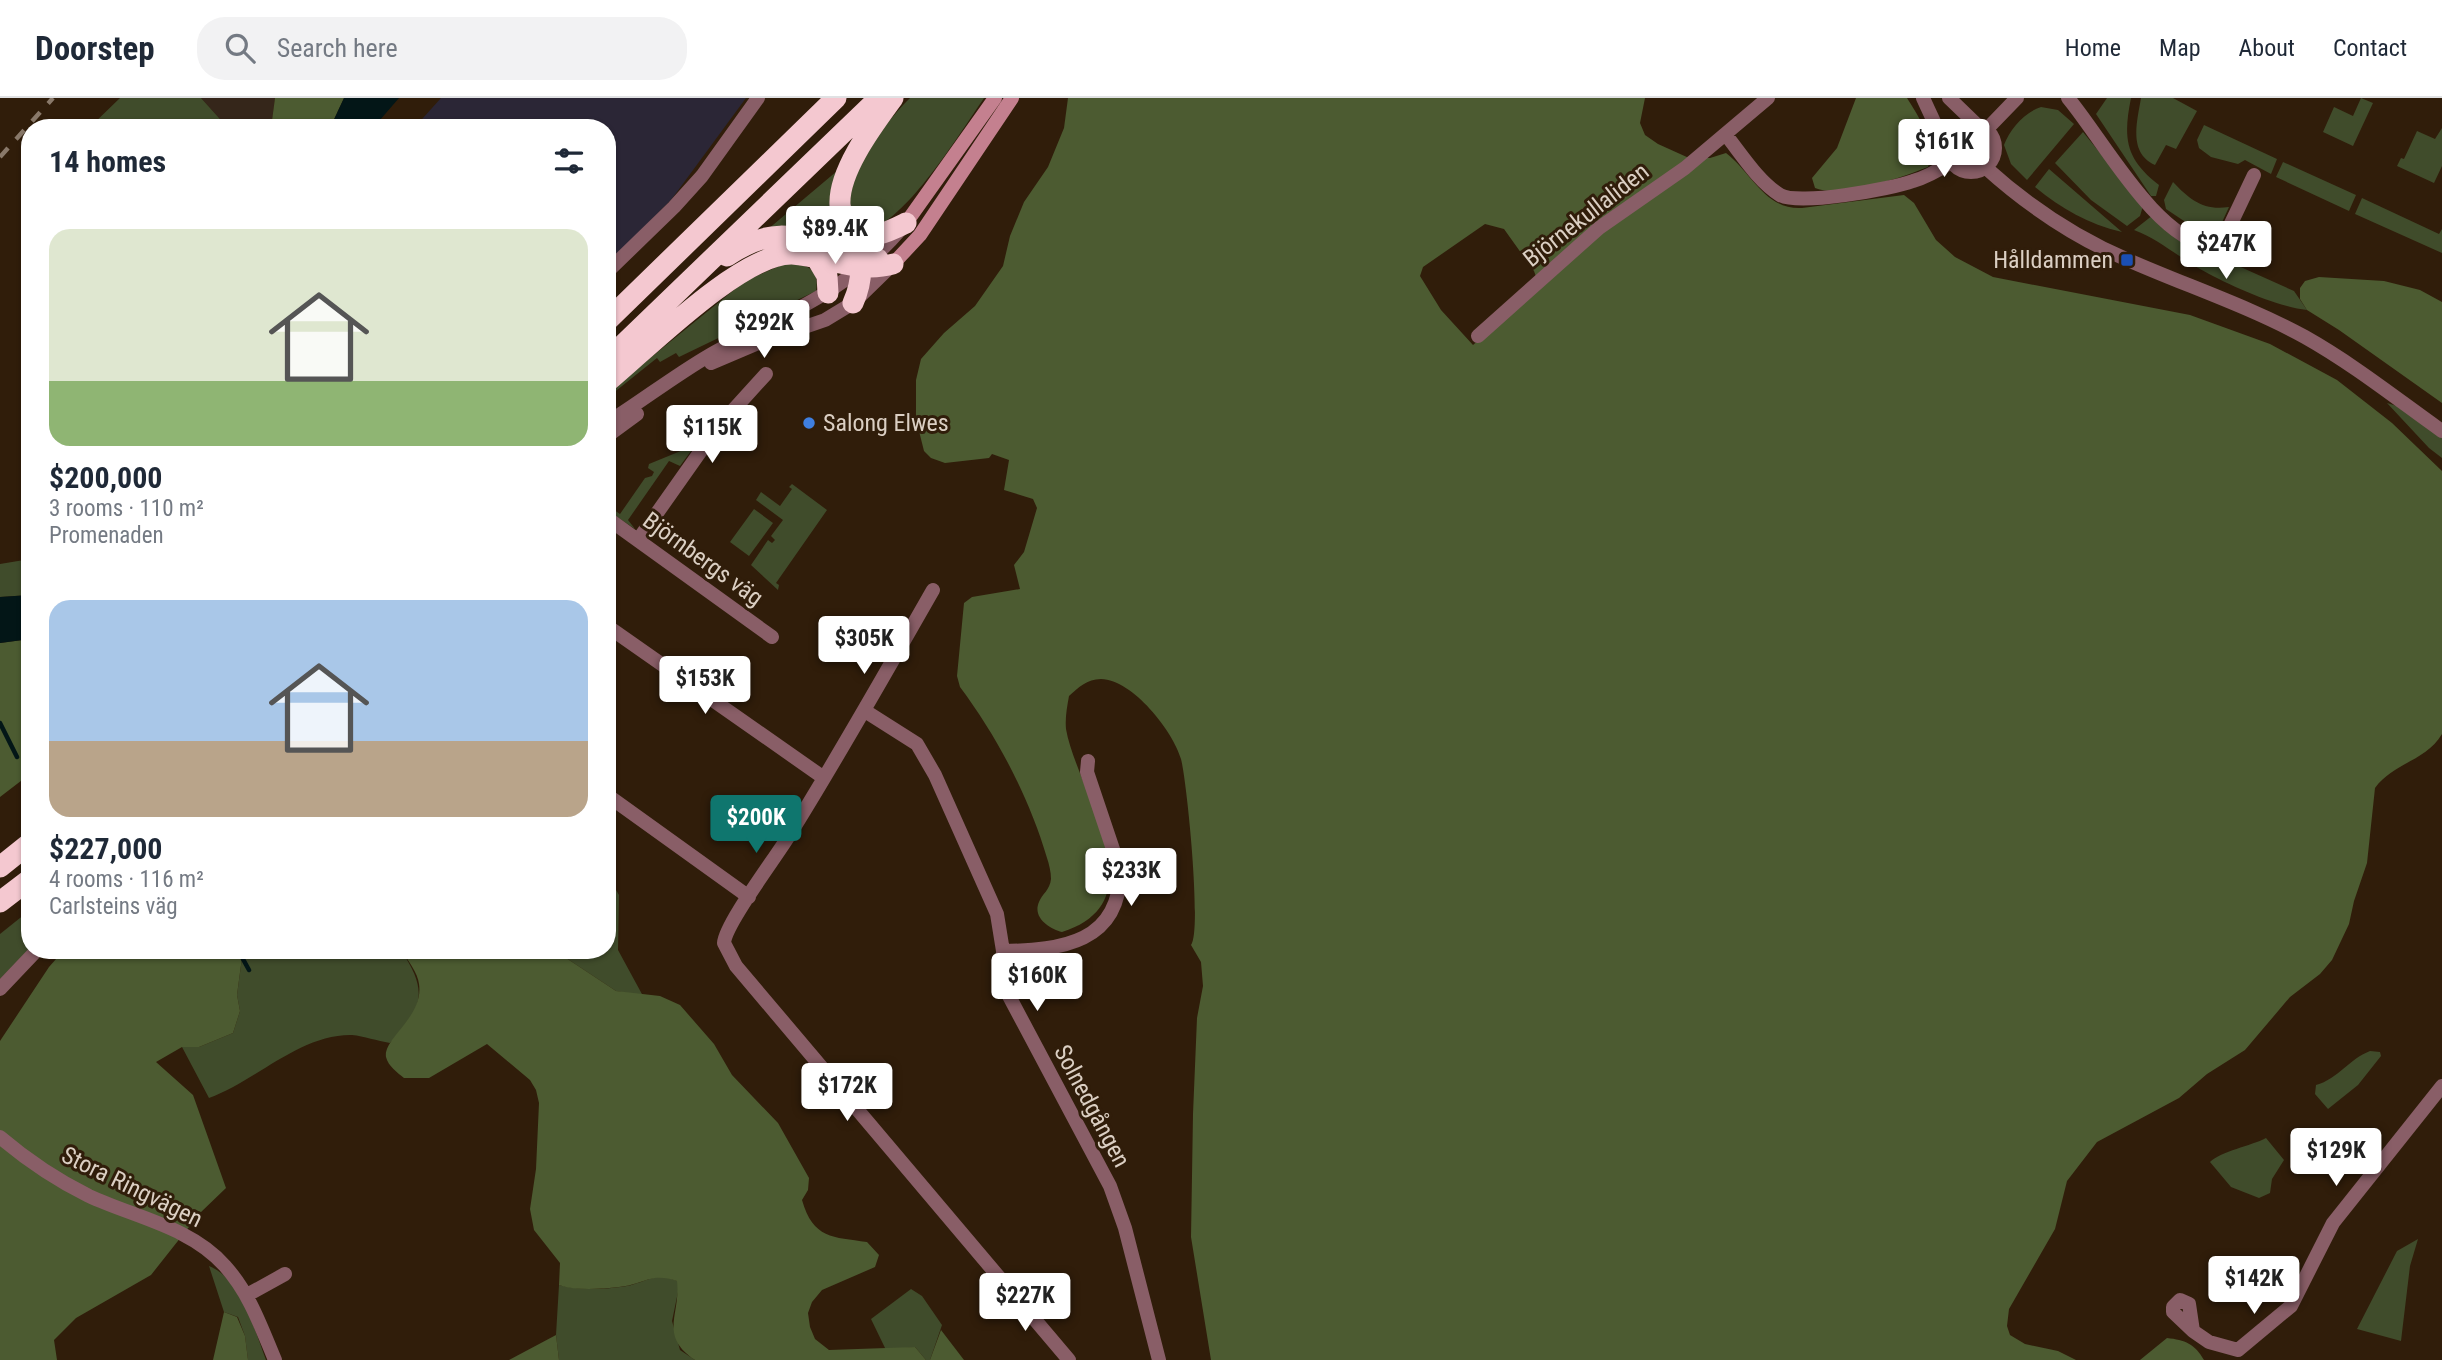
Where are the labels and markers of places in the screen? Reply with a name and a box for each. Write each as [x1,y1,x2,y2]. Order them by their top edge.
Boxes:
pin: $161K [1895,120,1993,179]
pin: $89.4K [778,206,892,266]
pin: $247K [2177,222,2275,281]
place label: Hålldammen [1993,246,2113,274]
marker: Hålldammen [2119,252,2135,268]
pin: $292K [715,300,813,360]
pin: $115K [663,406,761,465]
place label: Salong Elwes [823,409,949,437]
marker: Salong Elwes [801,415,817,431]
pin: $305K [815,616,913,676]
pin: $153K [656,656,754,716]
pin: $200K [707,796,805,855]
pin: $233K [1082,848,1180,908]
pin: $160K [988,954,1086,1013]
pin: $172K [798,1063,896,1123]
pin: $129K [2287,1128,2385,1188]
pin: $142K [2205,1256,2303,1316]
pin: $227K [976,1274,1074,1333]

